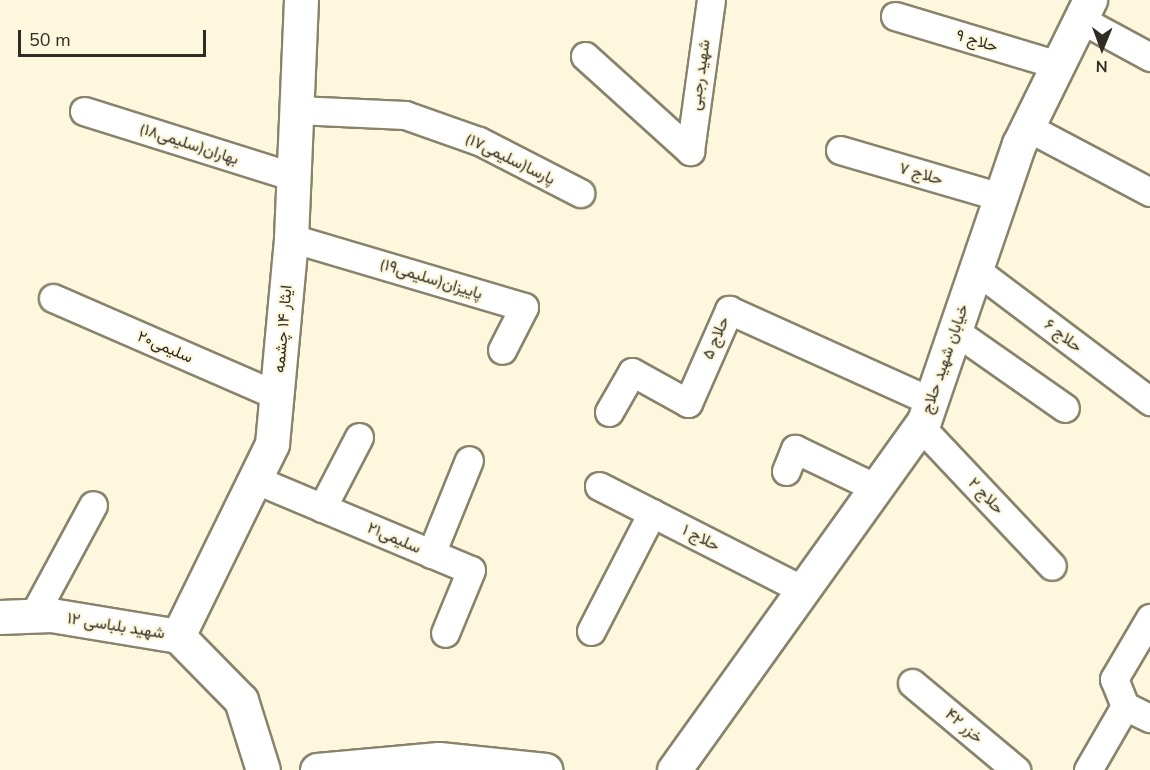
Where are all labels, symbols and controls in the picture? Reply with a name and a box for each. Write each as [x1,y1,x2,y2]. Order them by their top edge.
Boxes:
scale bar [21,18,208,56]
north arrow [1072,18,1132,78]
street label: حلاج ۹ [954,26,1000,56]
text: 50 m [29,28,71,52]
street label: شهید رجبی [686,38,714,112]
text: N [1096,55,1108,77]
street label: بهاران(سلیمی۱۸) [137,119,241,169]
street label: پارسا(سلیمی۱۷) [462,129,558,189]
street label: حلاج ۷ [897,159,945,189]
street label: پاییزان(سلیمی۱۹) [377,254,485,304]
street label: ایثار ۱۴ چشمه [270,284,296,374]
street label: خیابان شهید حلاج [917,302,973,416]
street label: حلاج ۵ [698,314,734,362]
street label: حلاج ۶ [1040,315,1086,357]
street label: سلیمی۲۰ [134,327,196,367]
street label: حلاج ۲ [964,474,1008,518]
street label: سلیمی۲۱ [364,518,424,558]
street label: حلاج ۱ [679,520,723,556]
street label: شهید بلباسی ١٢ [66,609,166,643]
street label: خزر ۴۲ [941,705,987,747]

